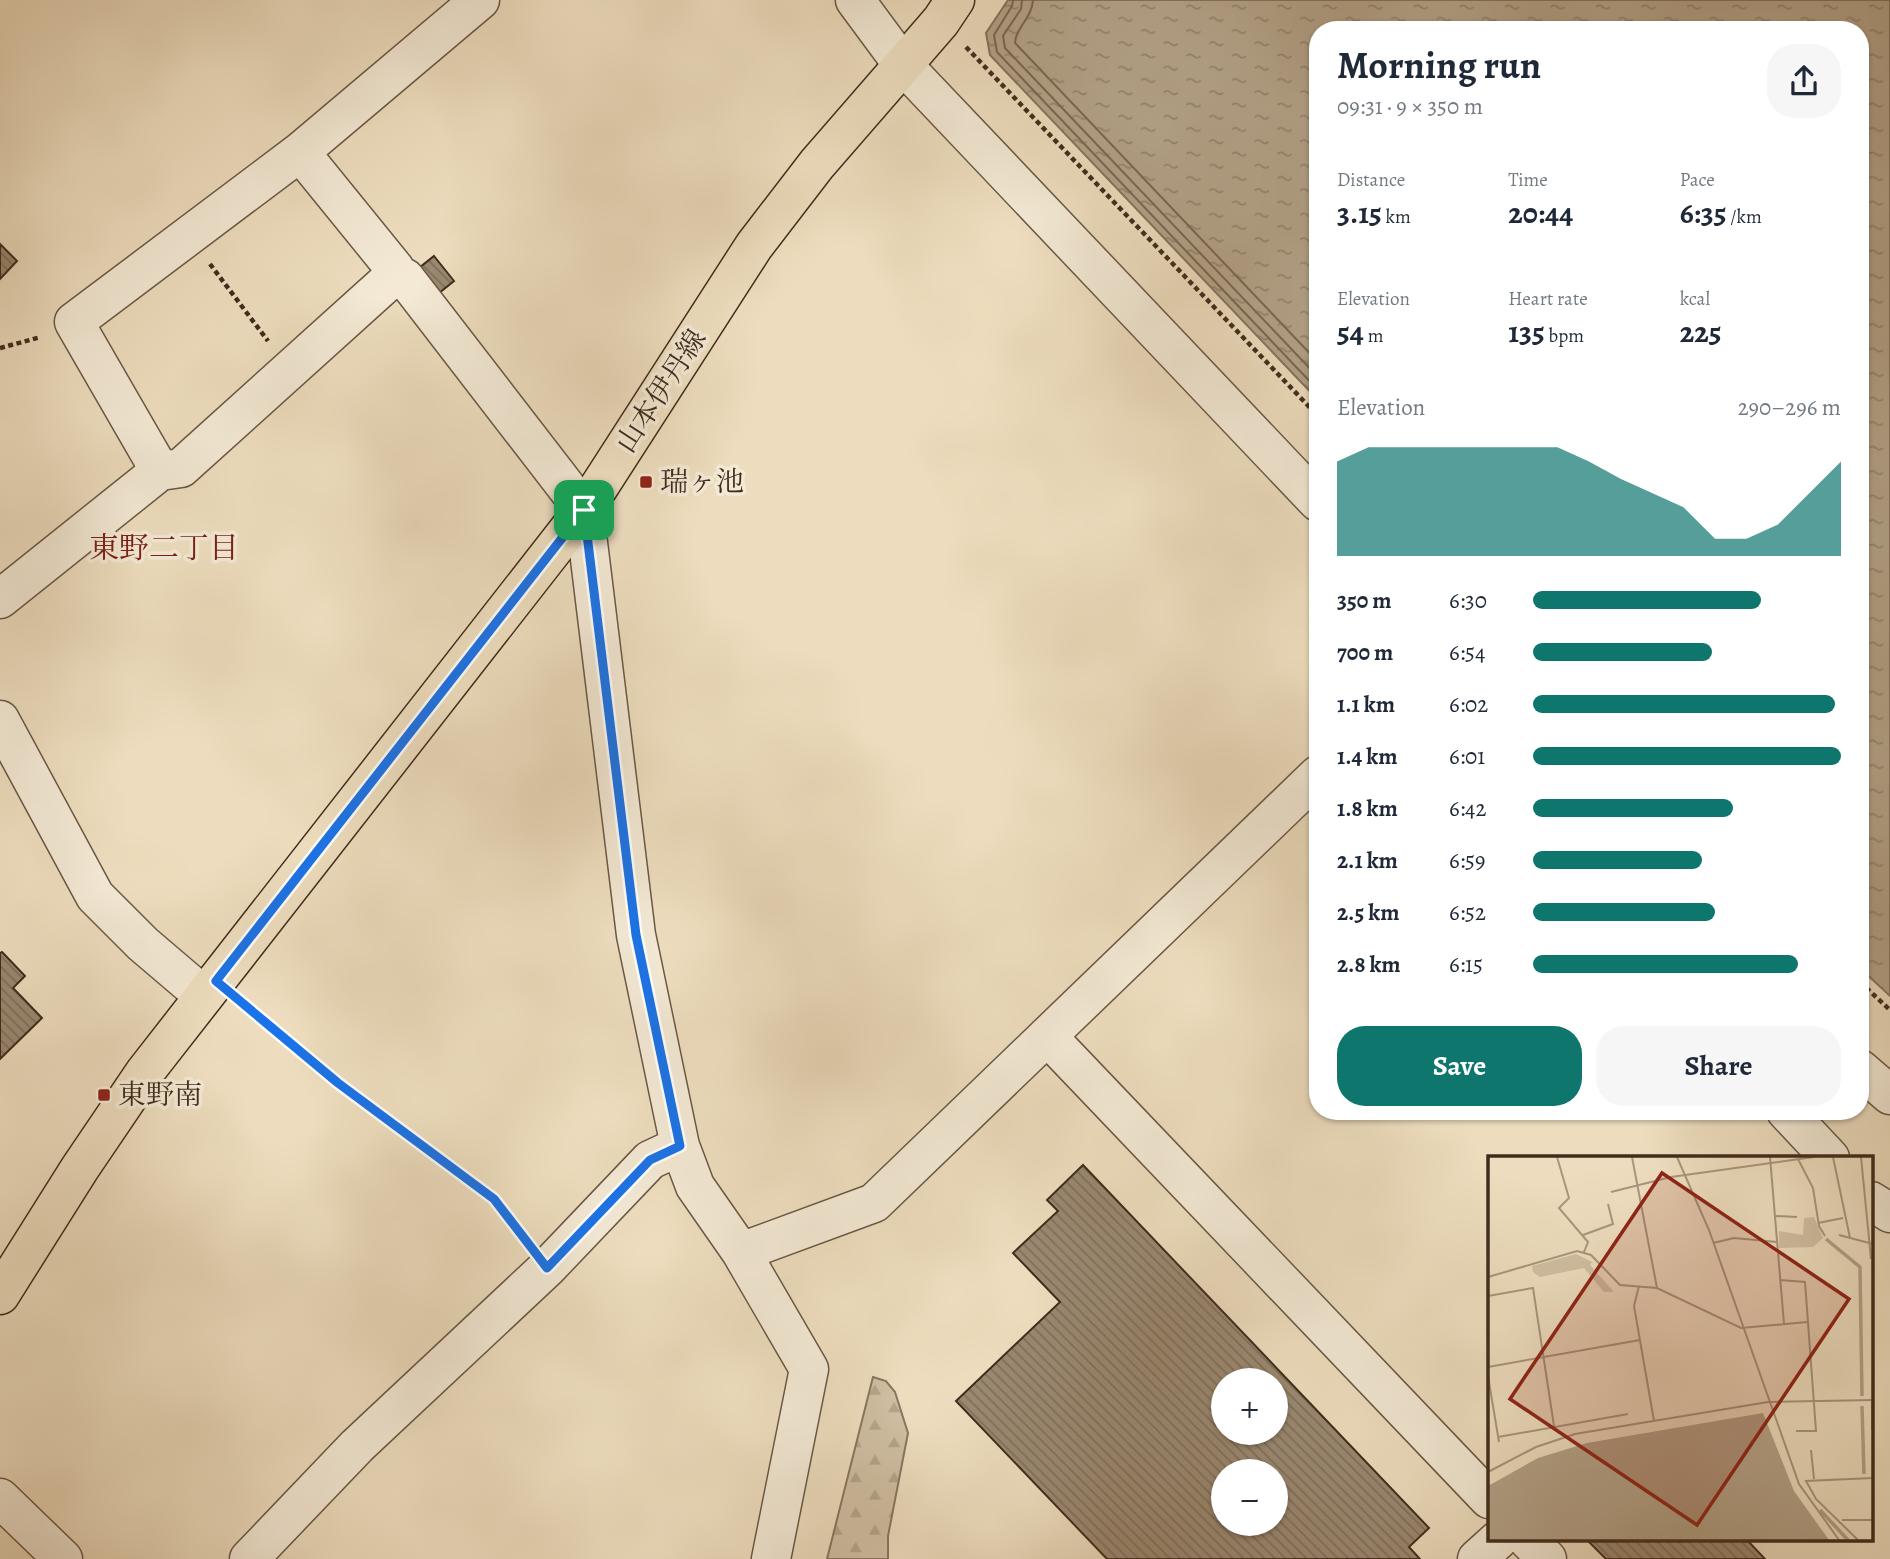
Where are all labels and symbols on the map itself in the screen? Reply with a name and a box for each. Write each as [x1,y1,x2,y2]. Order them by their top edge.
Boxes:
street label: 山本伊丹線 [607,322,715,460]
place label: 瑞ヶ池 [660,463,744,501]
marker: 瑞ヶ池 [638,474,654,490]
pin [554,480,614,540]
district label: 東野二丁目 [89,528,239,568]
place label: 東野南 [118,1076,202,1114]
marker: 東野南 [96,1087,112,1103]
inset map [1488,1156,1872,1542]

